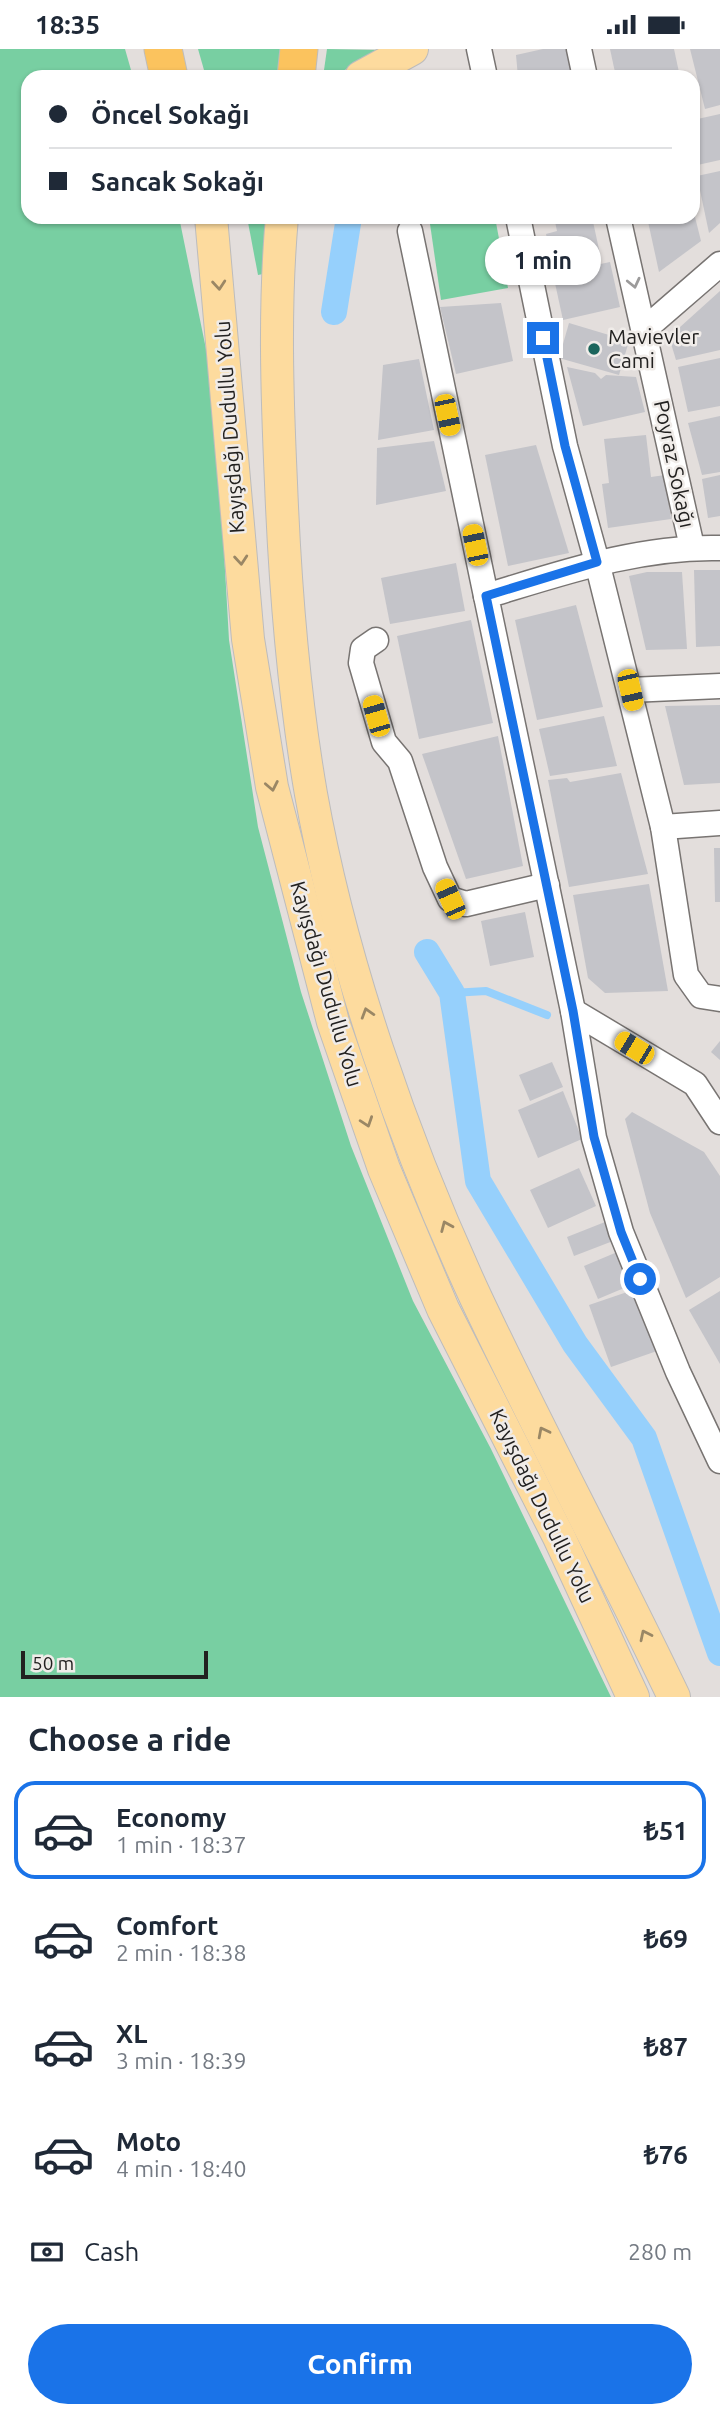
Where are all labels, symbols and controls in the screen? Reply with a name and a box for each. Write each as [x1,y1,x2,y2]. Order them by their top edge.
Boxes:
text: 18:35 [35,10,100,39]
text: Öncel Sokağı [91,100,249,129]
text: Sancak Sokağı [91,167,264,196]
callout: 1 min [485,237,601,285]
text: 1 min [514,248,572,273]
one-way arrow [626,277,640,289]
one-way arrow [211,280,226,291]
street label: Kayışdağı Dudullu Yolu [210,320,248,534]
route end [527,322,559,354]
place label: Mavievler Cami [608,324,699,372]
marker: Mavievler Cami [586,341,602,357]
car [433,392,462,438]
street label: Poyraz Sokağı [650,398,700,530]
car [461,522,490,568]
one-way arrow [233,555,248,566]
car [616,667,645,713]
car [361,693,392,739]
one-way arrow [264,780,279,792]
car [432,876,469,922]
street label: Kayışdağı Dudullu Yolu [286,878,368,1089]
one-way arrow [360,1007,375,1019]
car [611,1028,658,1068]
one-way arrow [359,1115,373,1128]
one-way arrow [440,1221,454,1233]
route start [624,1263,656,1295]
street label: Kayışdağı Dudullu Yolu [485,1405,600,1606]
one-way arrow [538,1427,552,1439]
one-way arrow [639,1630,653,1643]
scale bar [21,1648,208,1680]
text: 50 m [32,1652,74,1674]
text: Choose a ride [28,1721,231,1757]
icon: car [32,1799,95,1862]
text: Economy [116,1803,226,1832]
text: ₺51 [644,1816,688,1845]
text: 1 min · 18:37 [116,1832,247,1857]
icon: car [32,1907,95,1970]
text: Comfort [116,1911,219,1940]
text: ₺69 [644,1924,688,1953]
text: 2 min · 18:38 [116,1940,247,1965]
icon: car [32,2015,95,2078]
text: XL [116,2019,147,2048]
text: ₺87 [644,2032,688,2061]
text: 3 min · 18:39 [116,2048,247,2073]
icon: car [32,2123,95,2186]
text: Moto [116,2127,181,2156]
text: ₺76 [644,2140,688,2169]
text: 4 min · 18:40 [116,2156,247,2181]
icon: cash [28,2233,66,2271]
text: Cash [84,2237,139,2266]
text: 280 m [628,2239,692,2264]
button: Confirm [28,2324,692,2404]

